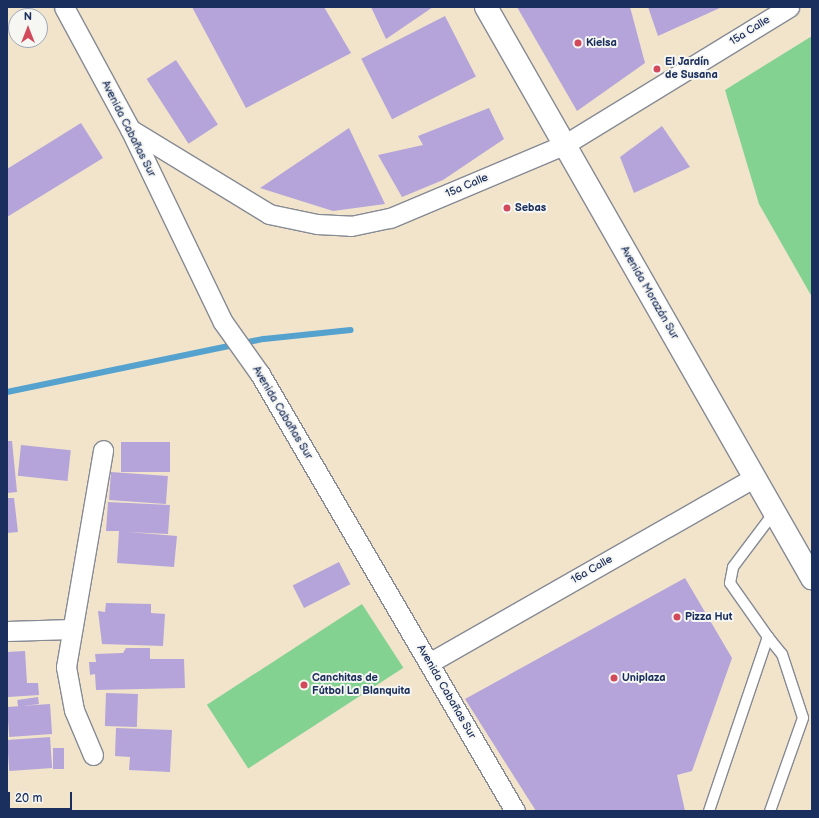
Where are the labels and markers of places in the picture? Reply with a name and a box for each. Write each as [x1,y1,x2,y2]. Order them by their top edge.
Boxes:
place label: Kielsa [586,36,617,50]
marker: Kielsa [573,38,583,48]
place label: El Jardín de Susana [665,56,718,82]
marker: El Jardín de Susana [652,64,662,74]
place label: Sebas [515,201,546,215]
marker: Sebas [502,203,512,213]
place label: Pizza Hut [685,610,732,624]
marker: Pizza Hut [672,612,682,622]
place label: Uniplaza [622,671,666,685]
place label: Canchitas de Fútbol La Blanquita [312,672,410,698]
marker: Uniplaza [609,673,619,683]
marker: Canchitas de Fútbol La Blanquita [299,680,309,690]

